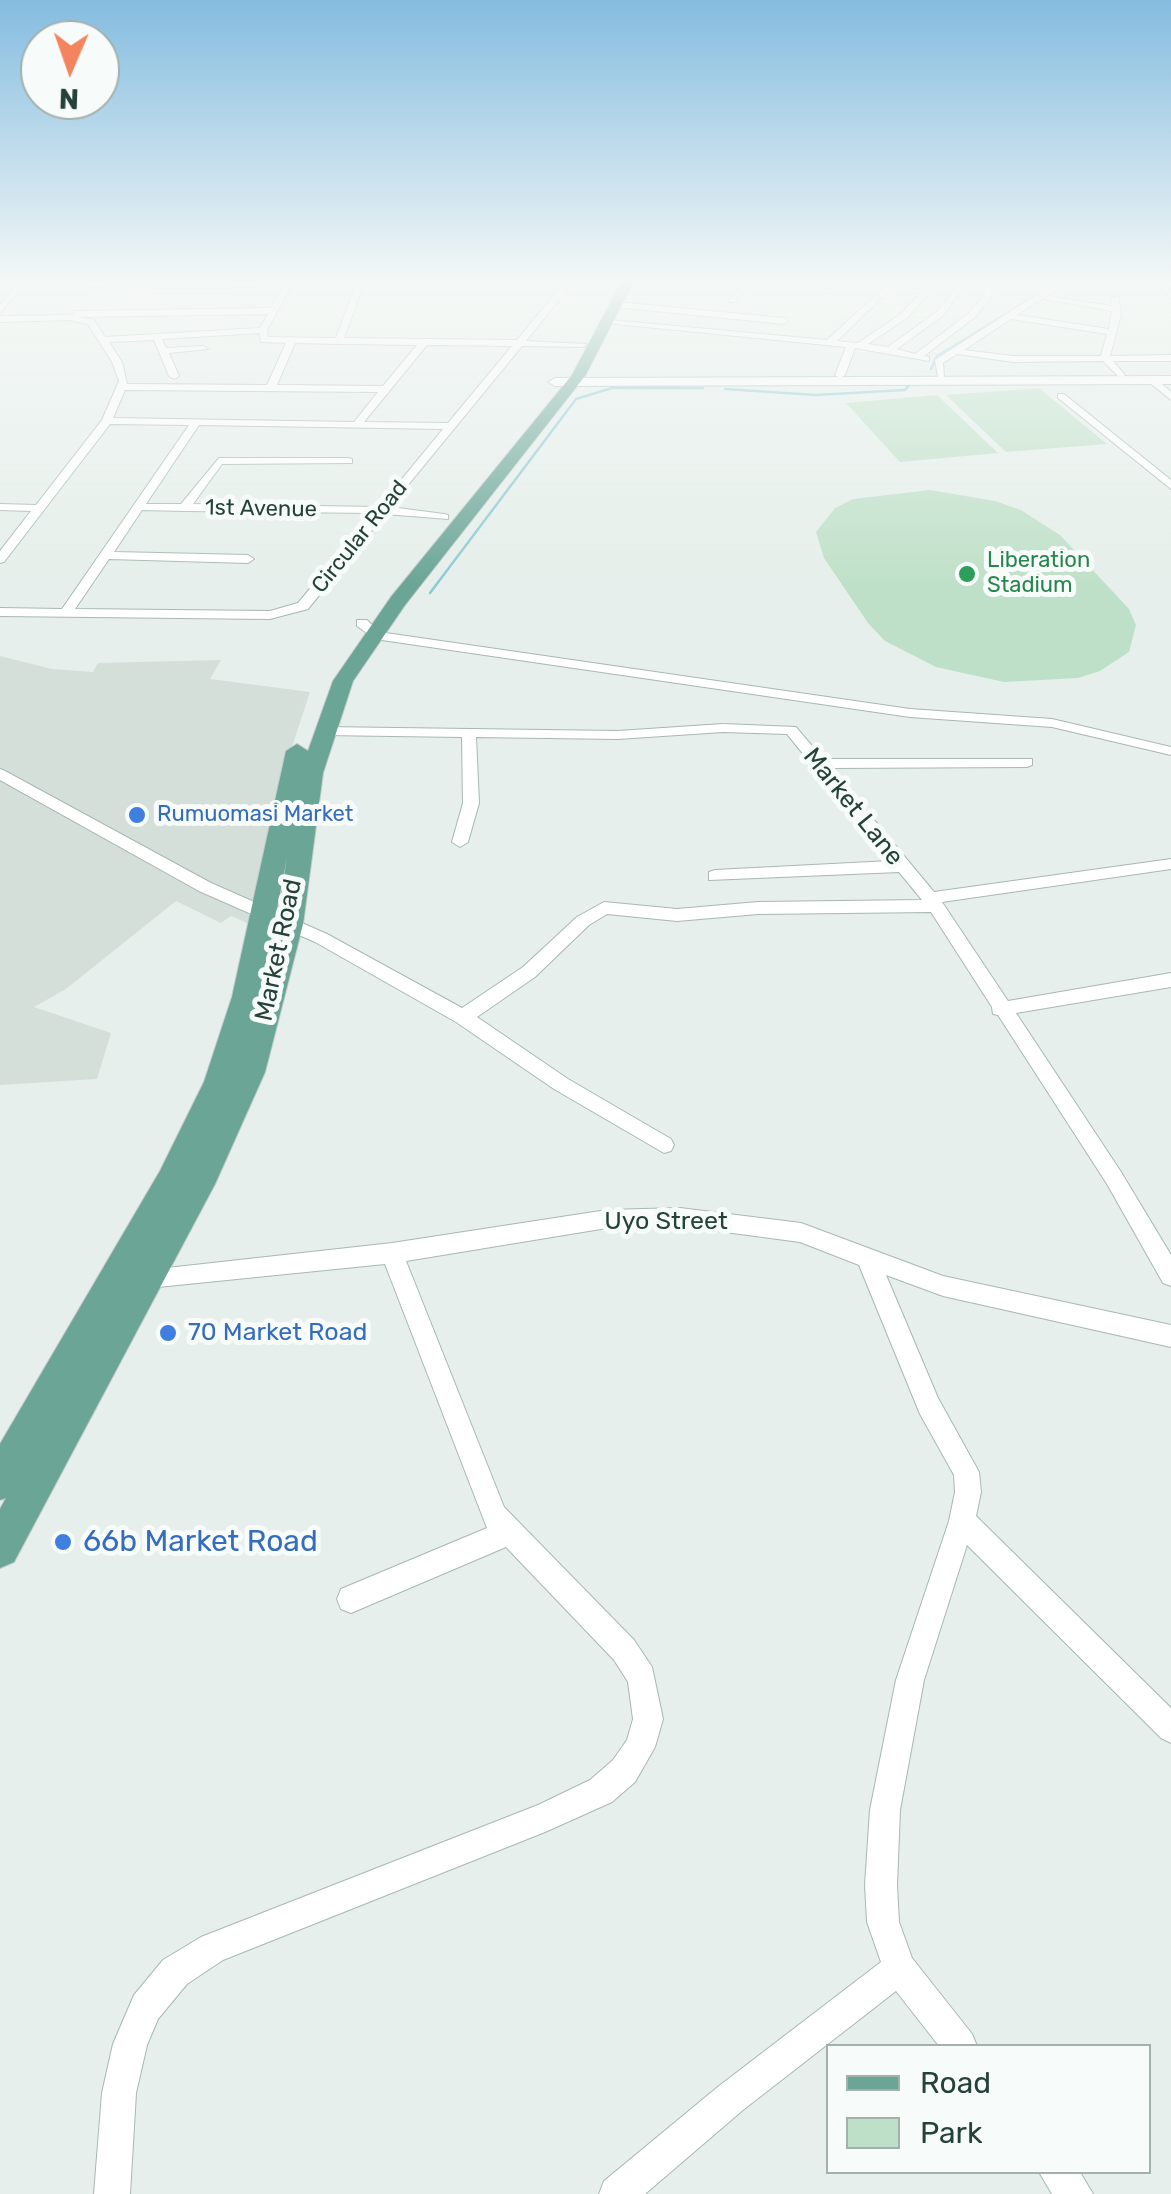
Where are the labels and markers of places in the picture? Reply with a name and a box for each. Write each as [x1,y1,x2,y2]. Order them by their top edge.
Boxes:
place label: Liberation Stadium [987,548,1090,600]
marker: Liberation Stadium [956,563,978,585]
place label: Rumuomasi Market [157,802,353,828]
marker: Rumuomasi Market [126,804,148,826]
place label: 70 Market Road [188,1318,367,1348]
marker: 70 Market Road [157,1322,179,1344]
place label: 66b Market Road [83,1524,318,1560]
marker: 66b Market Road [52,1531,74,1553]

